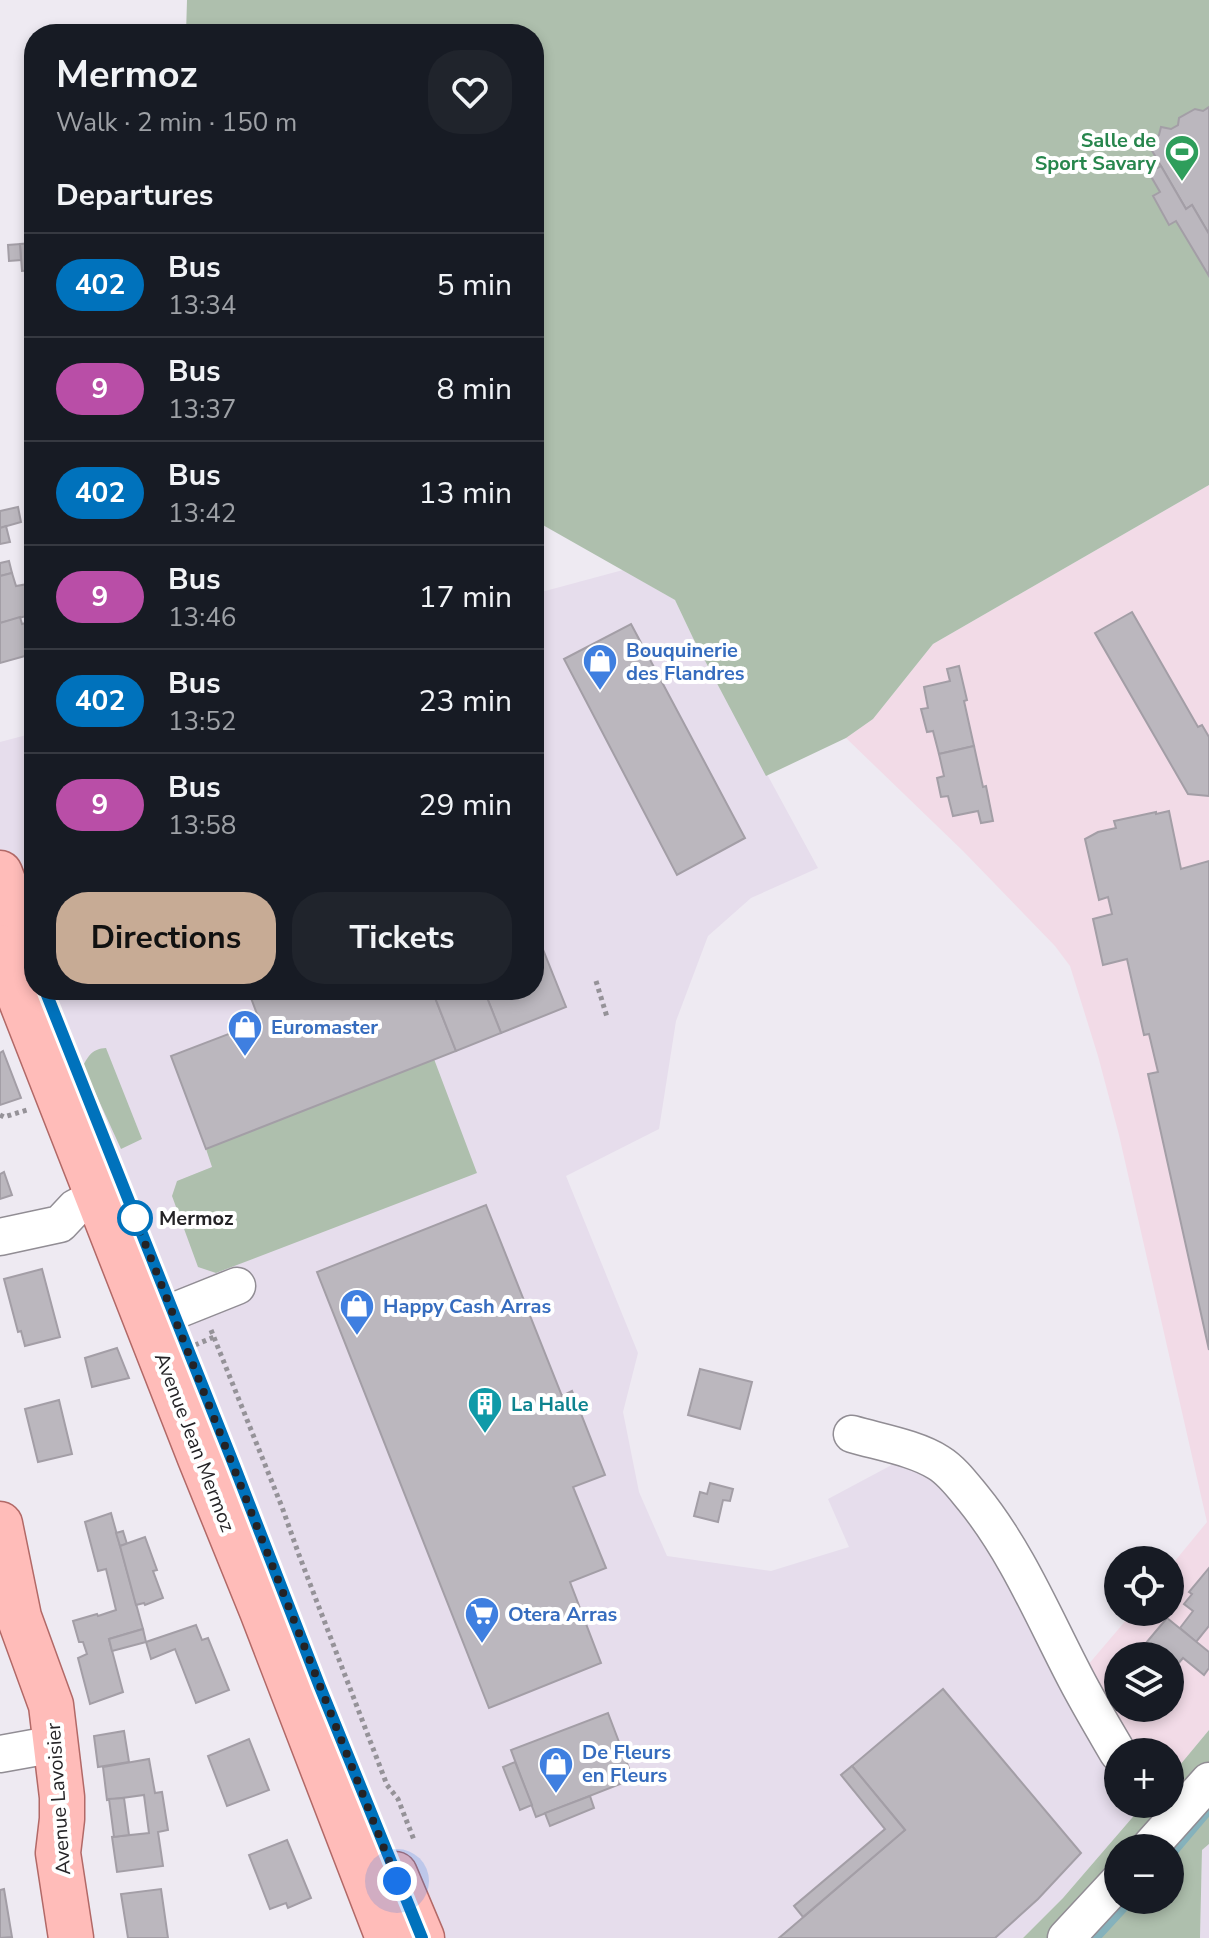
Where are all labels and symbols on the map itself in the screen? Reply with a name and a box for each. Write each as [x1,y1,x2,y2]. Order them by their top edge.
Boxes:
place label: Salle de Sport Savary [1035,127,1156,177]
sports icon: Salle de Sport Savary [1163,133,1201,183]
place label: Bouquinerie des Flandres [626,637,745,687]
shop icon: Bouquinerie des Flandres [581,642,619,692]
shop icon: Euromaster [226,1008,264,1058]
place label: Euromaster [271,1014,378,1041]
marker: Mermoz [118,1201,152,1235]
place label: Mermoz [159,1205,233,1232]
shop icon: Happy Cash Arras [338,1287,376,1337]
place label: Happy Cash Arras [383,1293,552,1320]
street label: Avenue Jean Mermoz [148,1349,241,1536]
building icon: La Halle [466,1385,504,1435]
place label: La Halle [511,1391,589,1418]
supermarket icon: Otera Arras [463,1595,501,1645]
place label: Otera Arras [508,1601,618,1628]
street label: Avenue Lavoisier [40,1722,77,1876]
place label: De Fleurs en Fleurs [582,1739,671,1789]
shop icon: De Fleurs en Fleurs [537,1745,575,1795]
your location [377,1861,417,1901]

